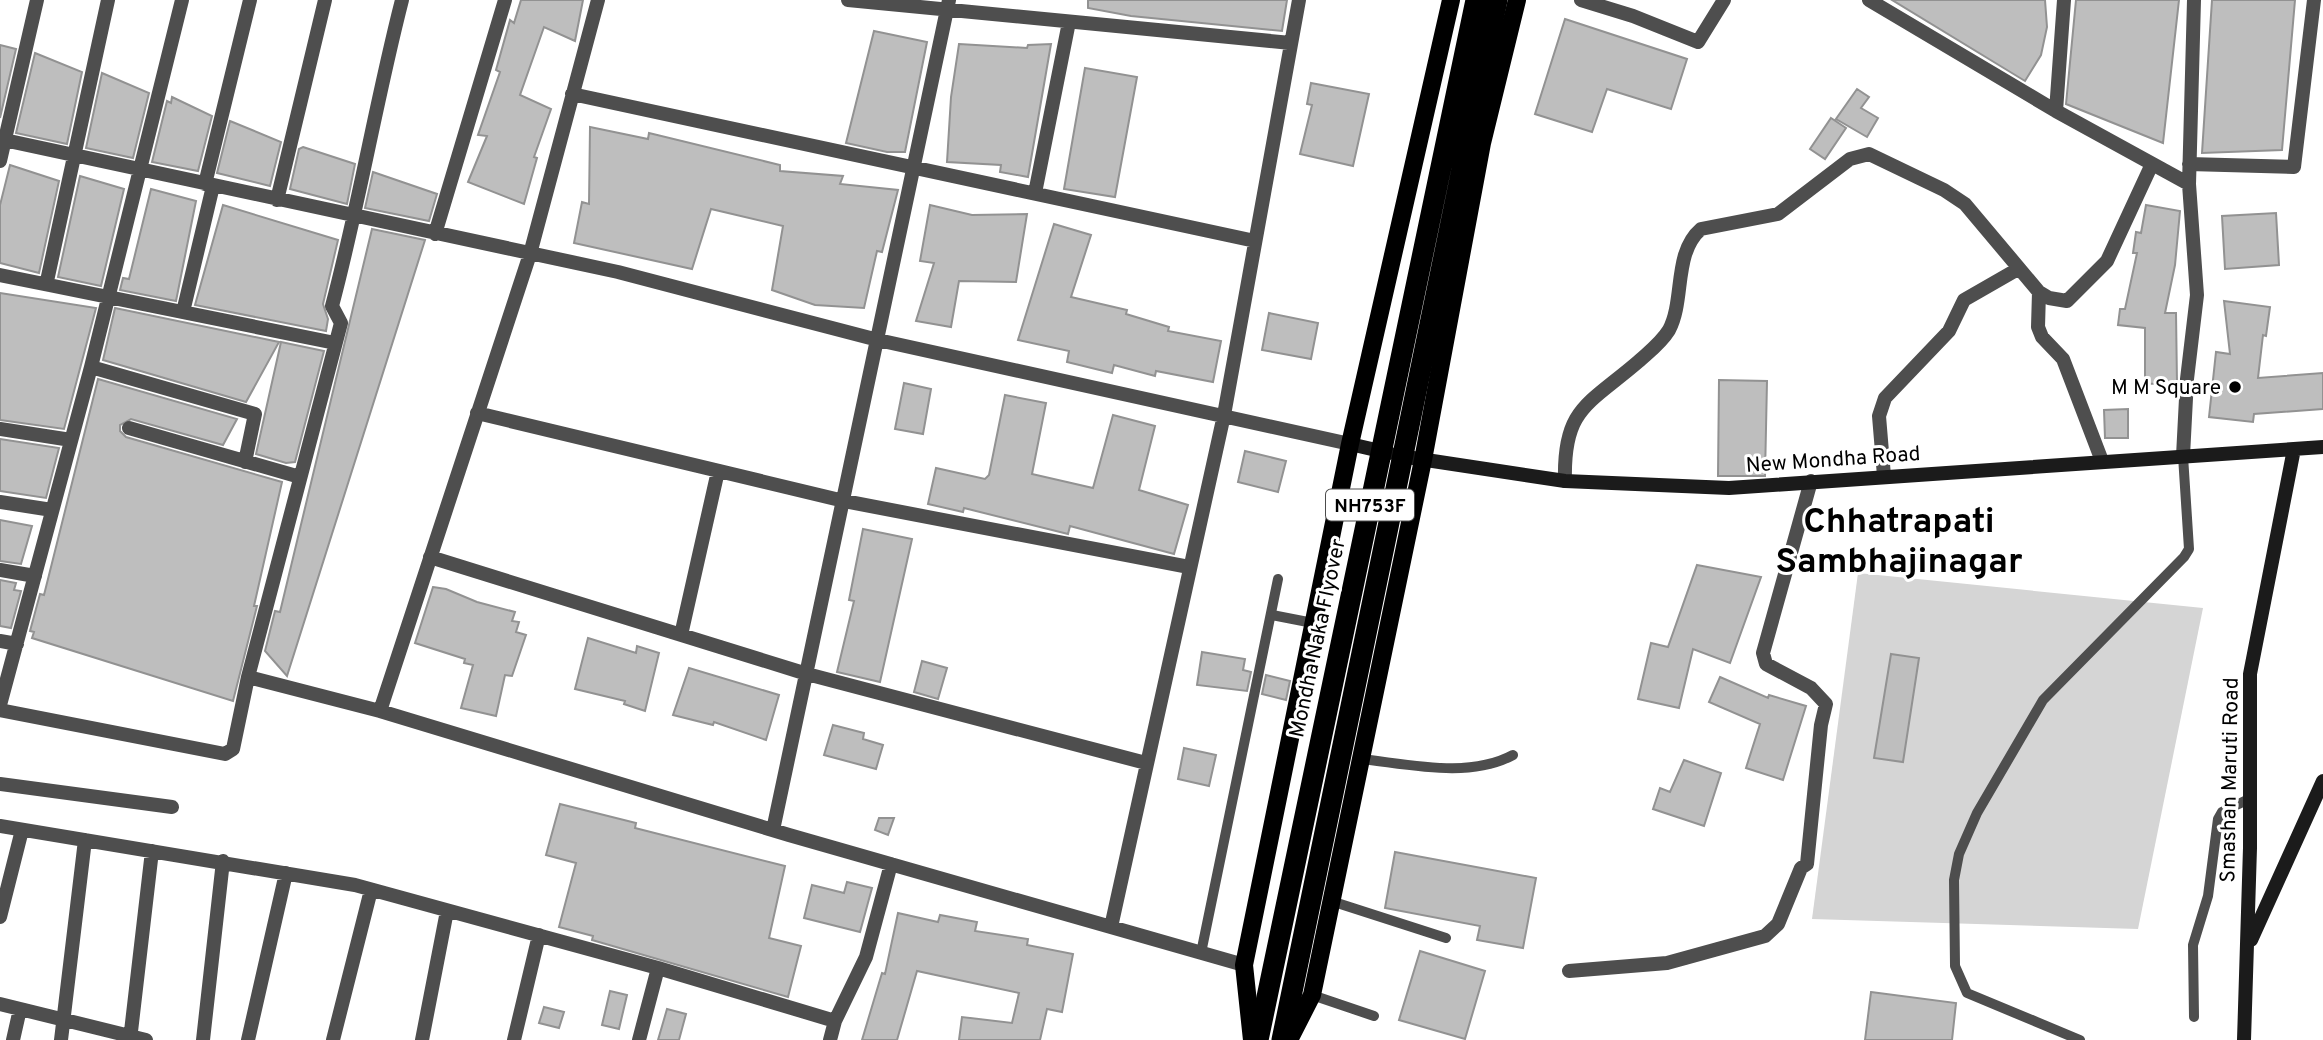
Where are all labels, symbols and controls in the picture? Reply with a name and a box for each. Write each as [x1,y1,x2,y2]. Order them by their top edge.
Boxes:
place label: M M Square [2111,375,2221,402]
marker: M M Square [2227,379,2243,395]
street label: New Mondha Road [1745,441,1921,480]
road number: NH753F [1326,490,1414,520]
district label: Chhatrapati Sambhajinagar [1776,501,2023,585]
street label: Mondha Naka Flyover [1284,536,1353,740]
street label: Smashan Maruti Road [2215,677,2246,883]

